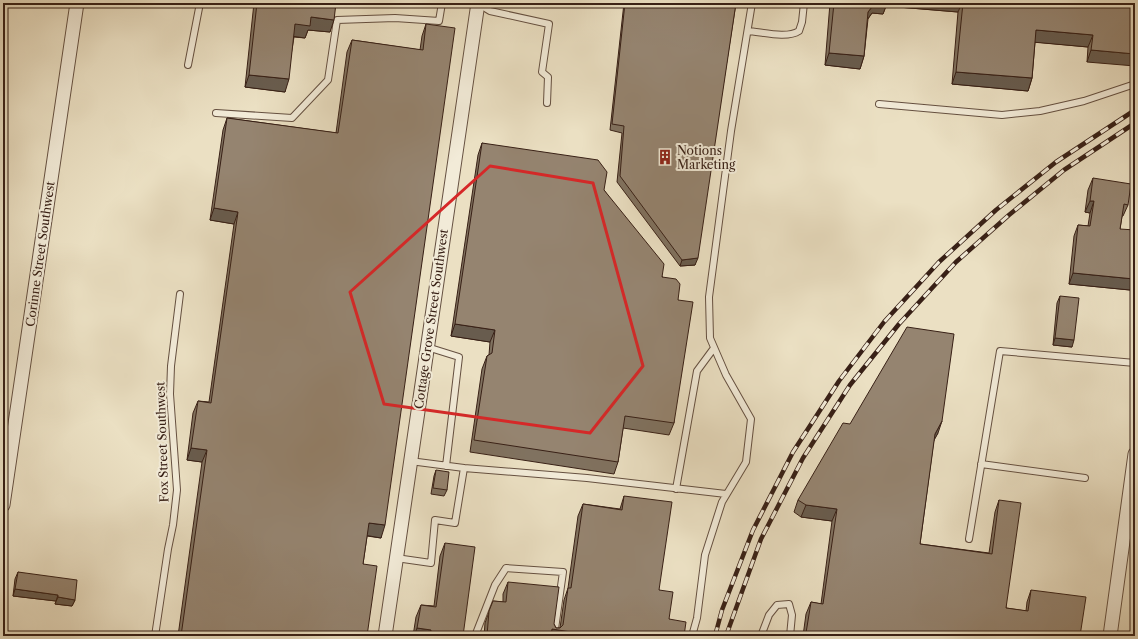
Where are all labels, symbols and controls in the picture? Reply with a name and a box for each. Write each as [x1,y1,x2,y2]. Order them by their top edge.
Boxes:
place label: Notions Marketing [677,143,736,172]
building icon: Notions Marketing [656,148,674,166]
street label: Corinne Street Southwest [22,180,58,328]
street label: Cottage Grove Street Southwest [411,227,451,410]
street label: Fox Street Southwest [152,381,172,503]

